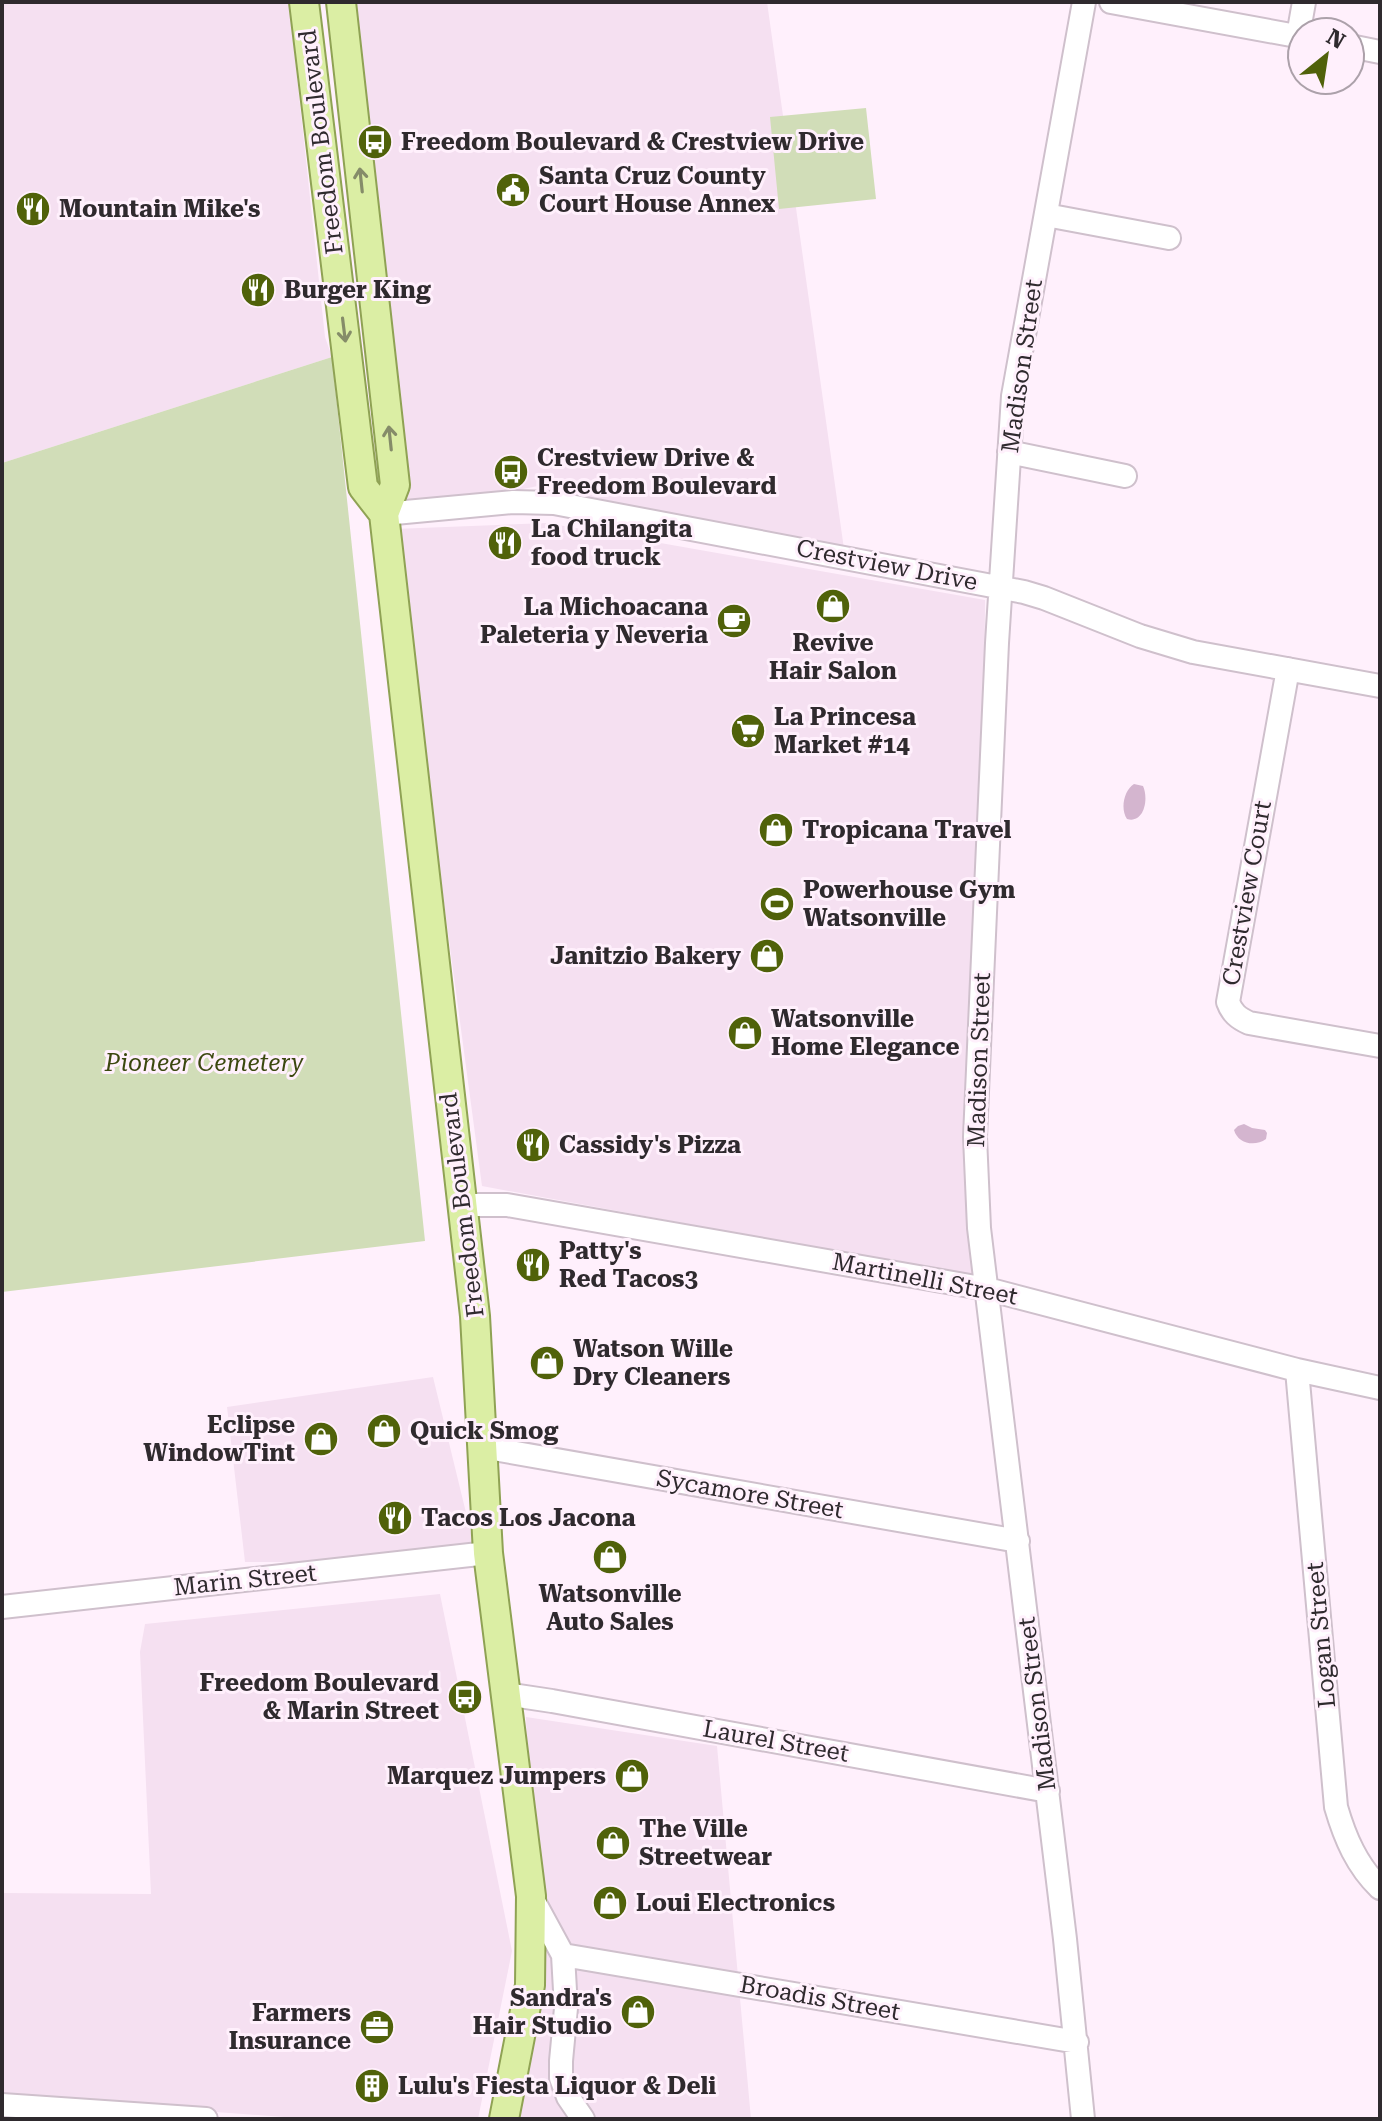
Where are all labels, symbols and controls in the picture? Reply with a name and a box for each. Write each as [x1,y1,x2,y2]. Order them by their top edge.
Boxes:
north arrow [1286,16,1366,96]
text: N [1322,24,1349,54]
street label: Freedom Boulevard [293,28,349,256]
bus stop icon: Freedom Boulevard & Crestview Drive [356,123,394,161]
place label: Freedom Boulevard & Crestview Drive [401,128,864,156]
place label: Santa Cruz County Court House Annex [539,162,775,218]
one-way arrow [354,167,369,194]
public building icon: Santa Cruz County Court House Annex [494,171,532,209]
restaurant icon: Mountain Mike's [14,190,52,228]
place label: Mountain Mike's [59,195,260,223]
restaurant icon: Burger King [239,271,277,309]
place label: Burger King [284,276,431,304]
street label: Madison Street [996,277,1048,455]
one-way arrow [337,316,352,342]
one-way arrow [382,426,397,451]
place label: Crestview Drive & Freedom Boulevard [537,444,777,500]
bus stop icon: Crestview Drive & Freedom Boulevard [492,453,530,491]
place label: La Chilangita food truck [531,515,692,571]
restaurant icon: La Chilangita food truck [486,524,524,562]
street label: Crestview Drive [794,534,980,596]
shop icon: Revive Hair Salon [814,587,852,625]
place label: La Michoacana Paleteria y Neveria [480,593,708,649]
cafe icon: La Michoacana Paleteria y Neveria [715,602,753,640]
place label: Revive Hair Salon [769,629,897,685]
place label: La Princesa Market #14 [774,703,916,759]
supermarket icon: La Princesa Market #14 [729,712,767,750]
street label: Crestview Court [1217,798,1277,988]
shop icon: Tropicana Travel [757,811,795,849]
place label: Tropicana Travel [802,816,1012,844]
place label: Powerhouse Gym Watsonville [803,876,1015,932]
sports icon: Powerhouse Gym Watsonville [758,885,796,923]
shop icon: Janitzio Bakery [748,937,786,975]
place label: Janitzio Bakery [550,942,742,970]
street label: Madison Street [962,972,996,1148]
place label: Watsonville Home Elegance [771,1005,959,1061]
shop icon: Watsonville Home Elegance [726,1014,764,1052]
park label: Pioneer Cemetery [104,1049,304,1077]
street label: Freedom Boulevard [434,1091,490,1319]
restaurant icon: Cassidy's Pizza [514,1126,552,1164]
place label: Cassidy's Pizza [559,1131,741,1159]
place label: Patty's Red Tacos3 [559,1237,698,1293]
restaurant icon: Patty's Red Tacos3 [514,1246,552,1284]
street label: Martinelli Street [830,1247,1020,1311]
place label: Watson Wille Dry Cleaners [573,1335,733,1391]
shop icon: Watson Wille Dry Cleaners [528,1344,566,1382]
place label: Eclipse WindowTint [143,1411,295,1467]
shop icon: Quick Smog [365,1412,403,1450]
place label: Quick Smog [410,1417,558,1445]
shop icon: Eclipse WindowTint [302,1420,340,1458]
street label: Sycamore Street [654,1464,846,1524]
restaurant icon: Tacos Los Jacona [376,1499,414,1537]
place label: Tacos Los Jacona [421,1504,636,1532]
shop icon: Watsonville Auto Sales [591,1538,629,1576]
street label: Marin Street [172,1559,318,1601]
street label: Logan Street [1301,1561,1341,1709]
place label: Watsonville Auto Sales [538,1580,682,1636]
street label: Madison Street [1012,1615,1062,1793]
place label: Freedom Boulevard & Marin Street [200,1669,439,1725]
bus stop icon: Freedom Boulevard & Marin Street [446,1678,484,1716]
street label: Laurel Street [701,1714,851,1768]
shop icon: Marquez Jumpers [613,1757,651,1795]
place label: Marquez Jumpers [387,1762,606,1790]
place label: The Ville Streetwear [639,1815,772,1871]
shop icon: The Ville Streetwear [594,1824,632,1862]
shop icon: Loui Electronics [591,1884,629,1922]
place label: Loui Electronics [636,1889,835,1917]
street label: Broadis Street [738,1970,902,2026]
place label: Sandra's Hair Studio [473,1984,612,2040]
shop icon: Sandra's Hair Studio [619,1993,657,2031]
place label: Farmers Insurance [229,1999,351,2055]
office icon: Farmers Insurance [358,2008,396,2046]
building icon: Lulu's Fiesta Liquor & Deli [353,2067,391,2105]
place label: Lulu's Fiesta Liquor & Deli [398,2072,716,2100]

